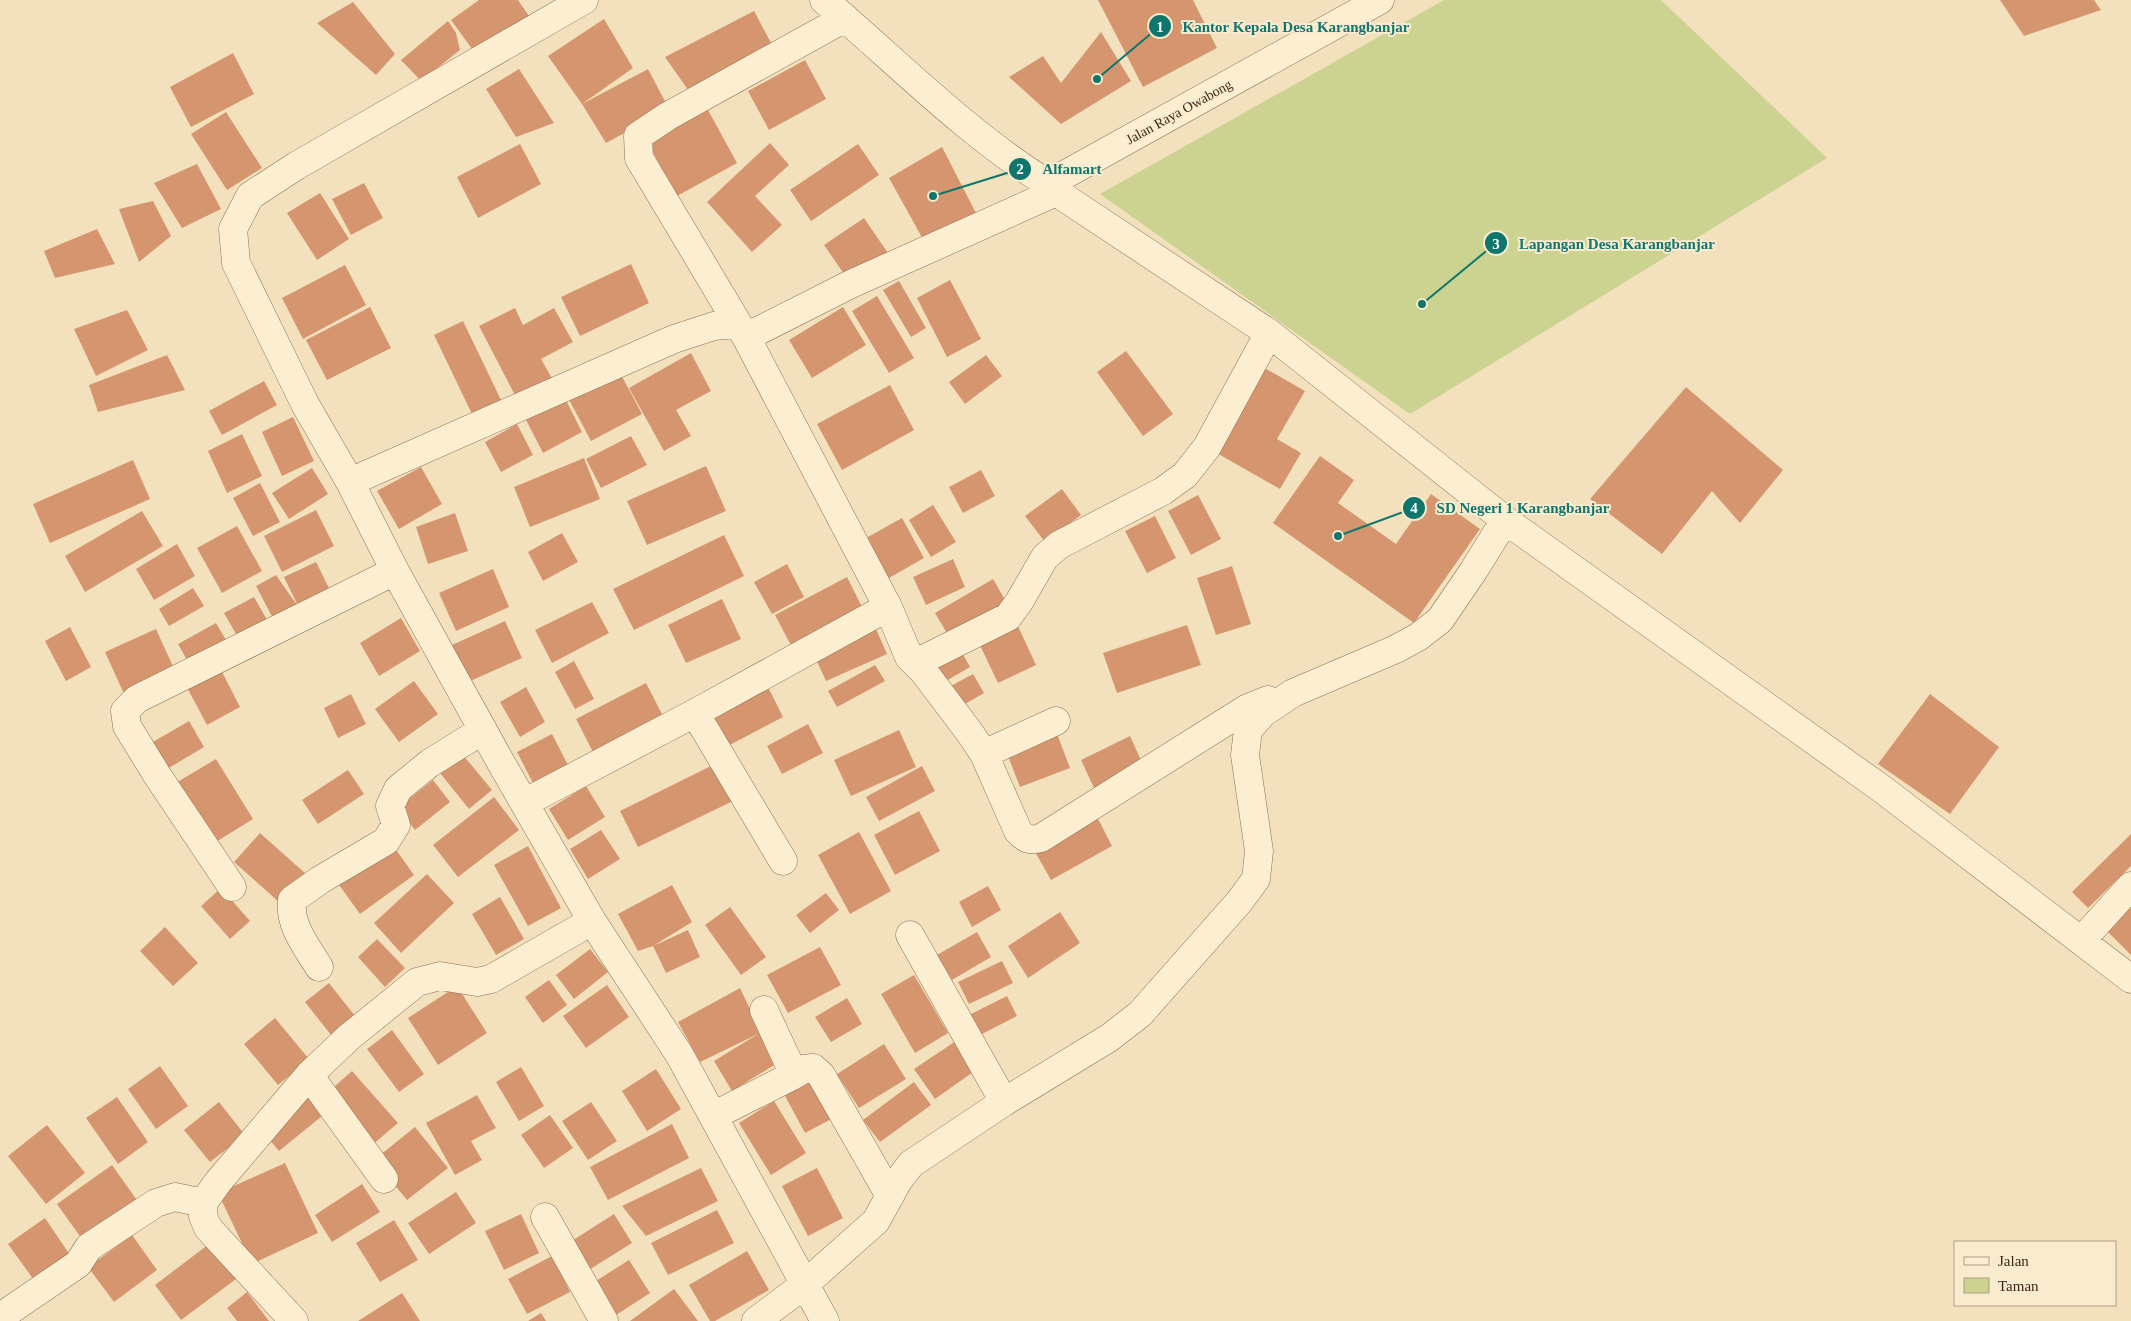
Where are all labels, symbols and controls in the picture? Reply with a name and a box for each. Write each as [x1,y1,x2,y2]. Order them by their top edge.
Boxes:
callout: Kantor Kepala Desa Karangbanjar [1147,11,1419,41]
text: 1 [1156,19,1164,35]
text: Kantor Kepala Desa Karangbanjar [1183,19,1410,35]
street label: Jalan Raya Owabong [1123,77,1235,147]
callout: Alfamart [1008,154,1112,184]
text: 2 [1016,161,1024,177]
text: Alfamart [1042,161,1102,177]
callout: Lapangan Desa Karangbanjar [1484,228,1724,258]
text: 3 [1492,236,1500,252]
text: Lapangan Desa Karangbanjar [1519,236,1715,252]
callout: SD Negeri 1 Karangbanjar [1401,493,1619,523]
text: 4 [1410,500,1418,516]
text: SD Negeri 1 Karangbanjar [1437,500,1610,516]
legend [1954,1241,2116,1306]
text: Jalan [1998,1253,2029,1269]
text: Taman [1998,1278,2039,1294]

